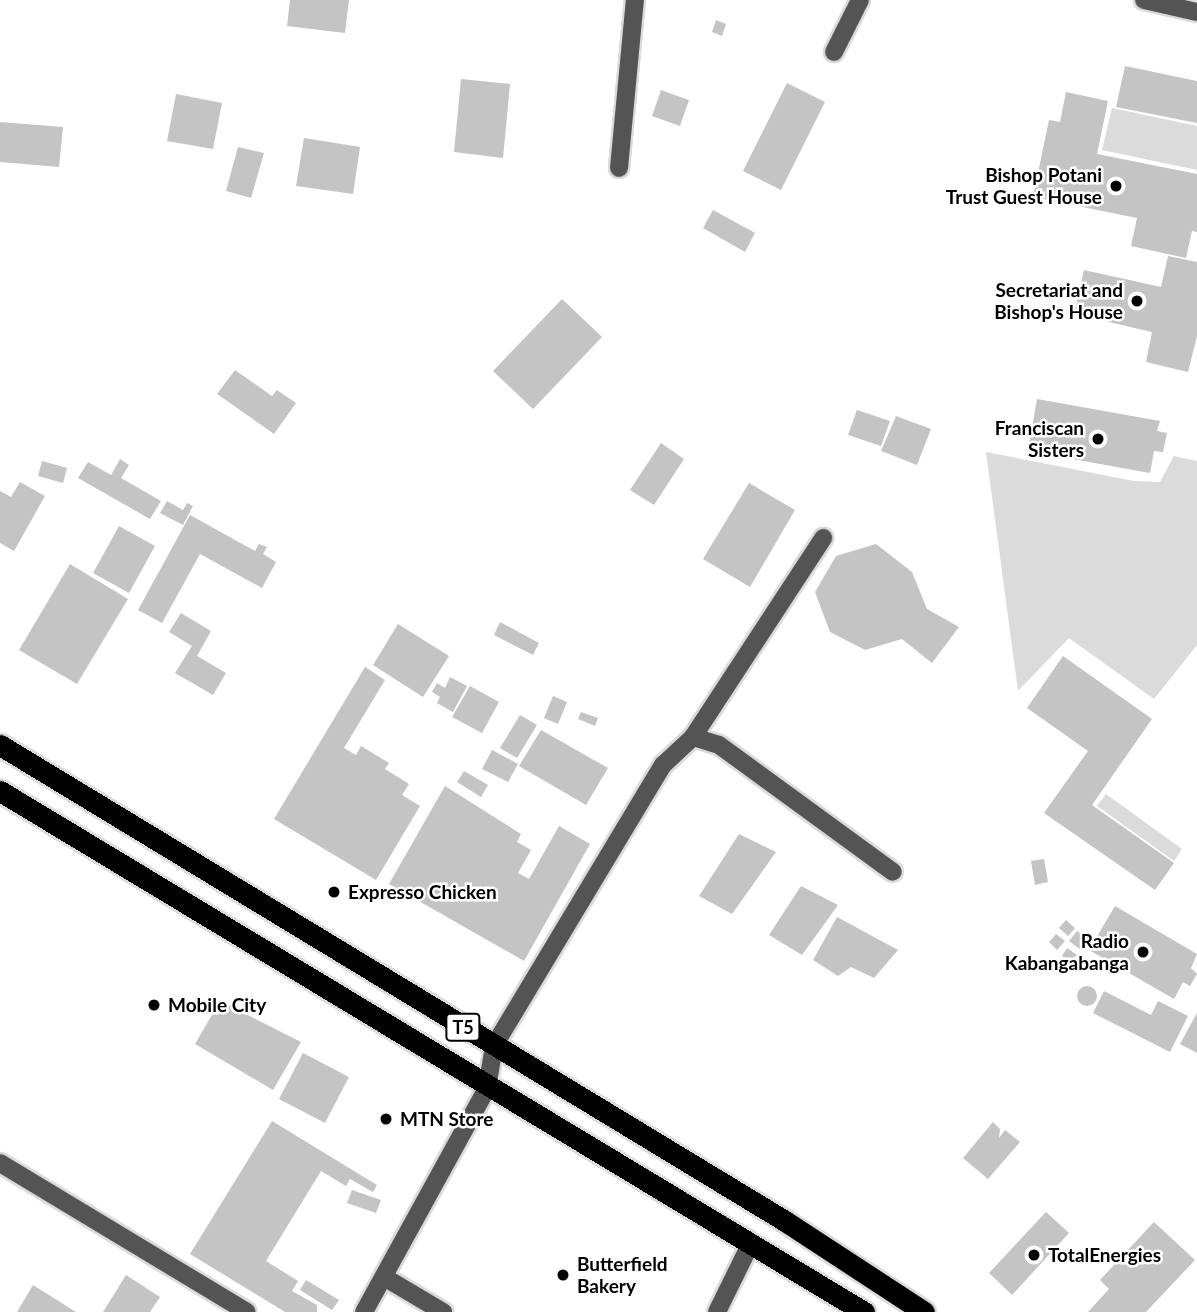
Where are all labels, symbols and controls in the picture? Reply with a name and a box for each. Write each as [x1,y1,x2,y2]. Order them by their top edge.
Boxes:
place label: Bishop Potani Trust Guest House [946,164,1102,208]
marker: Bishop Potani Trust Guest House [1108,178,1124,194]
place label: Secretariat and Bishop's House [994,279,1123,323]
marker: Secretariat and Bishop's House [1129,293,1145,309]
place label: Franciscan Sisters [995,417,1084,461]
marker: Franciscan Sisters [1090,431,1106,447]
place label: Expresso Chicken [348,881,497,903]
marker: Expresso Chicken [326,884,342,900]
place label: Radio Kabangabanga [1005,930,1129,974]
marker: Radio Kabangabanga [1135,944,1151,960]
place label: Mobile City [168,994,266,1016]
marker: Mobile City [146,997,162,1013]
road number: T5 [444,1012,482,1042]
place label: MTN Store [400,1108,493,1130]
marker: MTN Store [378,1111,394,1127]
place label: TotalEnergies [1048,1244,1161,1266]
marker: TotalEnergies [1026,1247,1042,1263]
place label: Butterfield Bakery [577,1253,668,1297]
marker: Butterfield Bakery [555,1267,571,1283]

